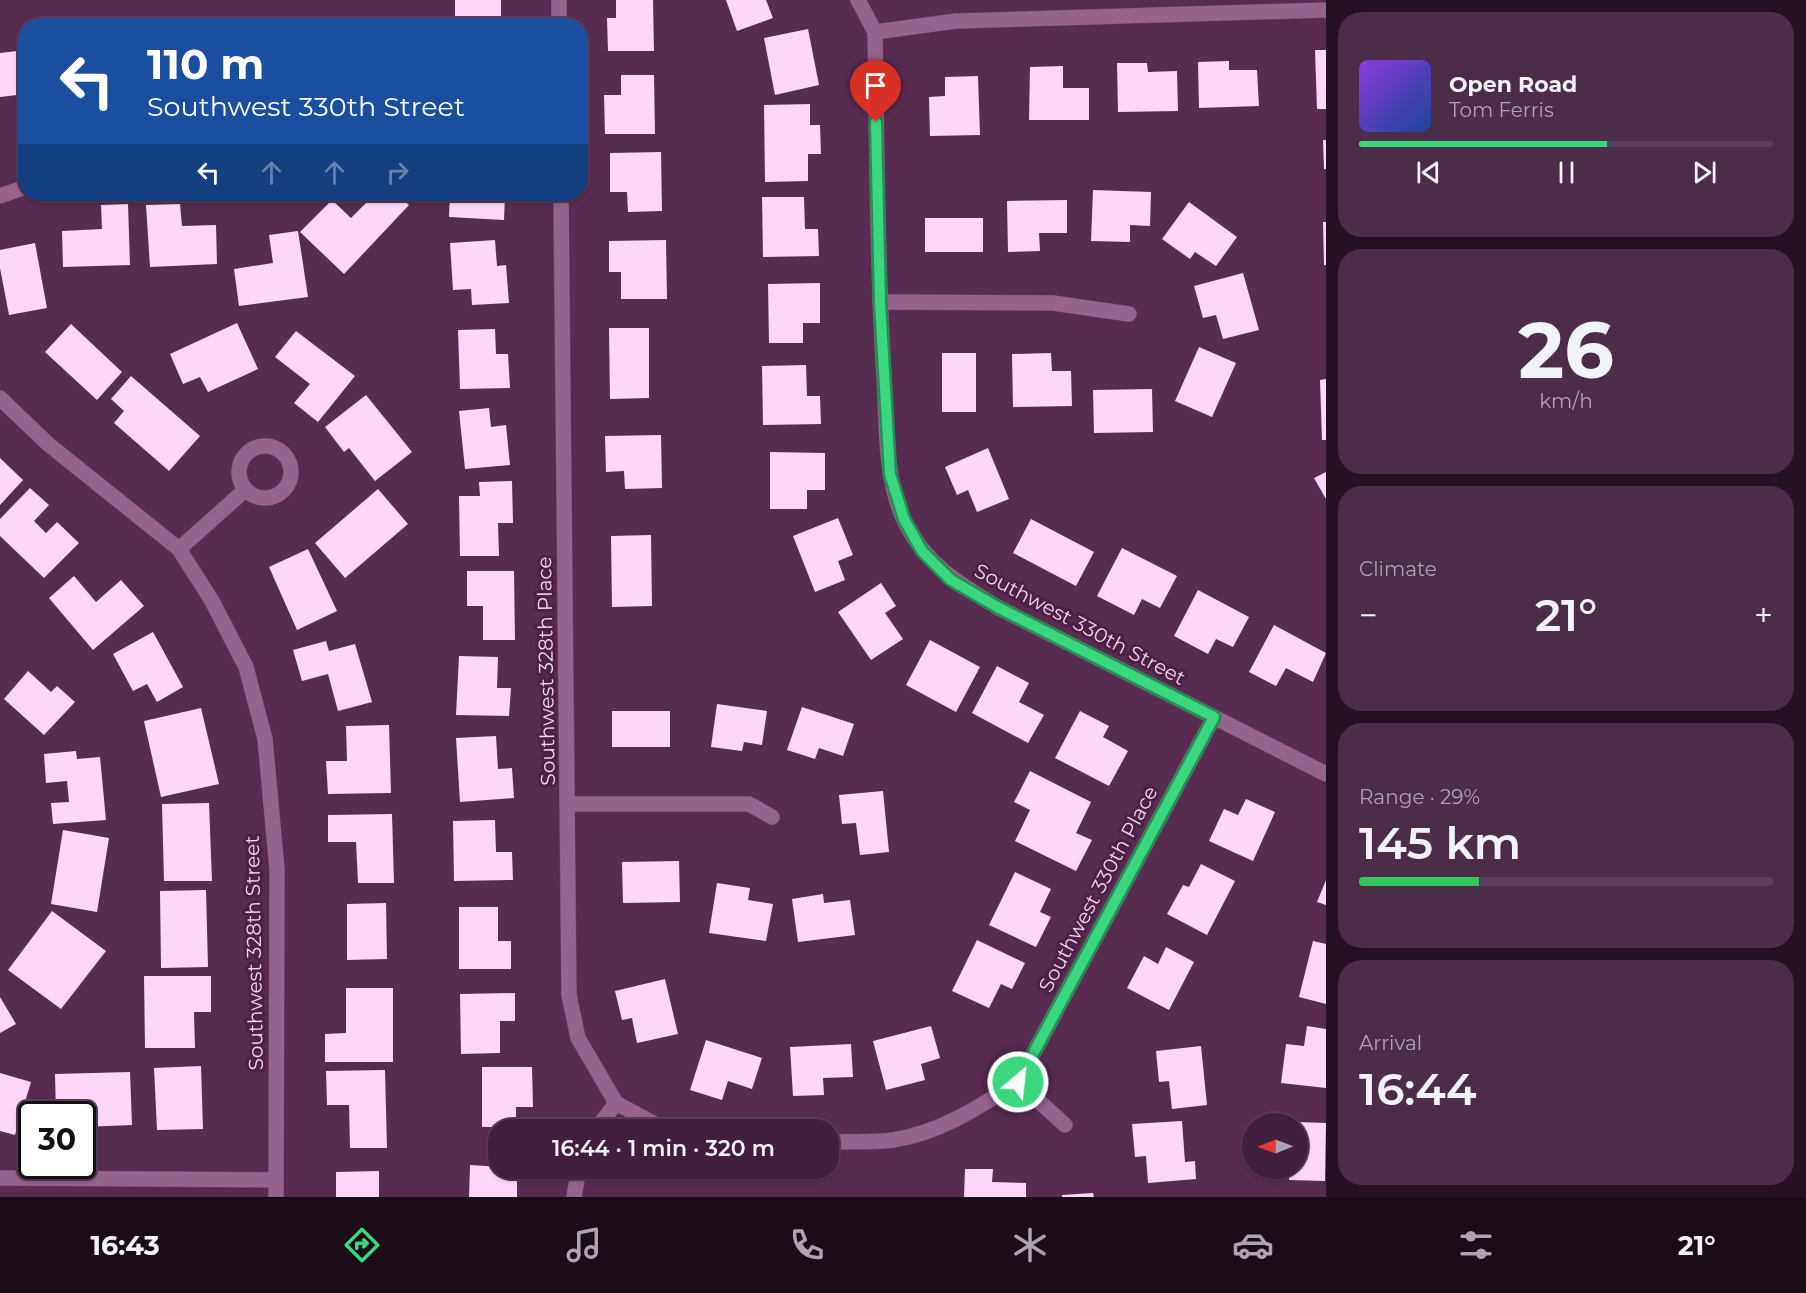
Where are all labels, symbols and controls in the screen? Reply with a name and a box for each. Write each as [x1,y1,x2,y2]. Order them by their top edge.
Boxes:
text: 110 m [147,38,264,90]
icon: left [48,42,126,120]
pin [850,60,901,122]
icon: arrive [859,69,892,102]
text: Open Road [1449,71,1577,98]
text: Southwest 330th Street [147,90,465,123]
text: Tom Ferris [1449,98,1554,122]
icon: left [192,156,225,189]
icon: ahead [255,156,288,189]
icon: ahead [318,156,351,189]
icon: right [381,156,414,189]
icon: previous [1412,156,1445,189]
icon: pause [1550,156,1583,189]
icon: next [1688,156,1721,189]
text: 26 [1518,302,1614,398]
text: km/h [1539,389,1593,413]
street label: Southwest 328th Place [532,556,560,786]
text: Climate [1359,557,1437,581]
street label: Southwest 330th Street [970,558,1190,690]
text: 21° [1535,587,1597,642]
text: − [1359,595,1378,635]
text: + [1754,595,1773,635]
street label: Southwest 330th Place [1033,782,1163,996]
text: Range · 29% [1359,785,1480,809]
text: 145 km [1359,815,1521,870]
street label: Southwest 328th Street [240,835,268,1071]
text: Arrival [1359,1031,1422,1055]
position arrow [986,1050,1050,1114]
text: 16:44 [1359,1061,1476,1116]
speed limit sign: 30 [18,1101,96,1179]
north arrow [1242,1113,1308,1179]
map controls [1242,1113,1308,1179]
text: 16:44 · 1 min · 320 m [552,1135,775,1162]
icon: directions [341,1224,383,1266]
icon: music [563,1224,605,1266]
icon: phone [786,1224,828,1266]
icon: climate [1009,1224,1051,1266]
icon: car [1232,1224,1274,1266]
icon: filters [1455,1224,1497,1266]
text: 16:43 [90,1229,160,1262]
text: 21° [1678,1229,1716,1262]

